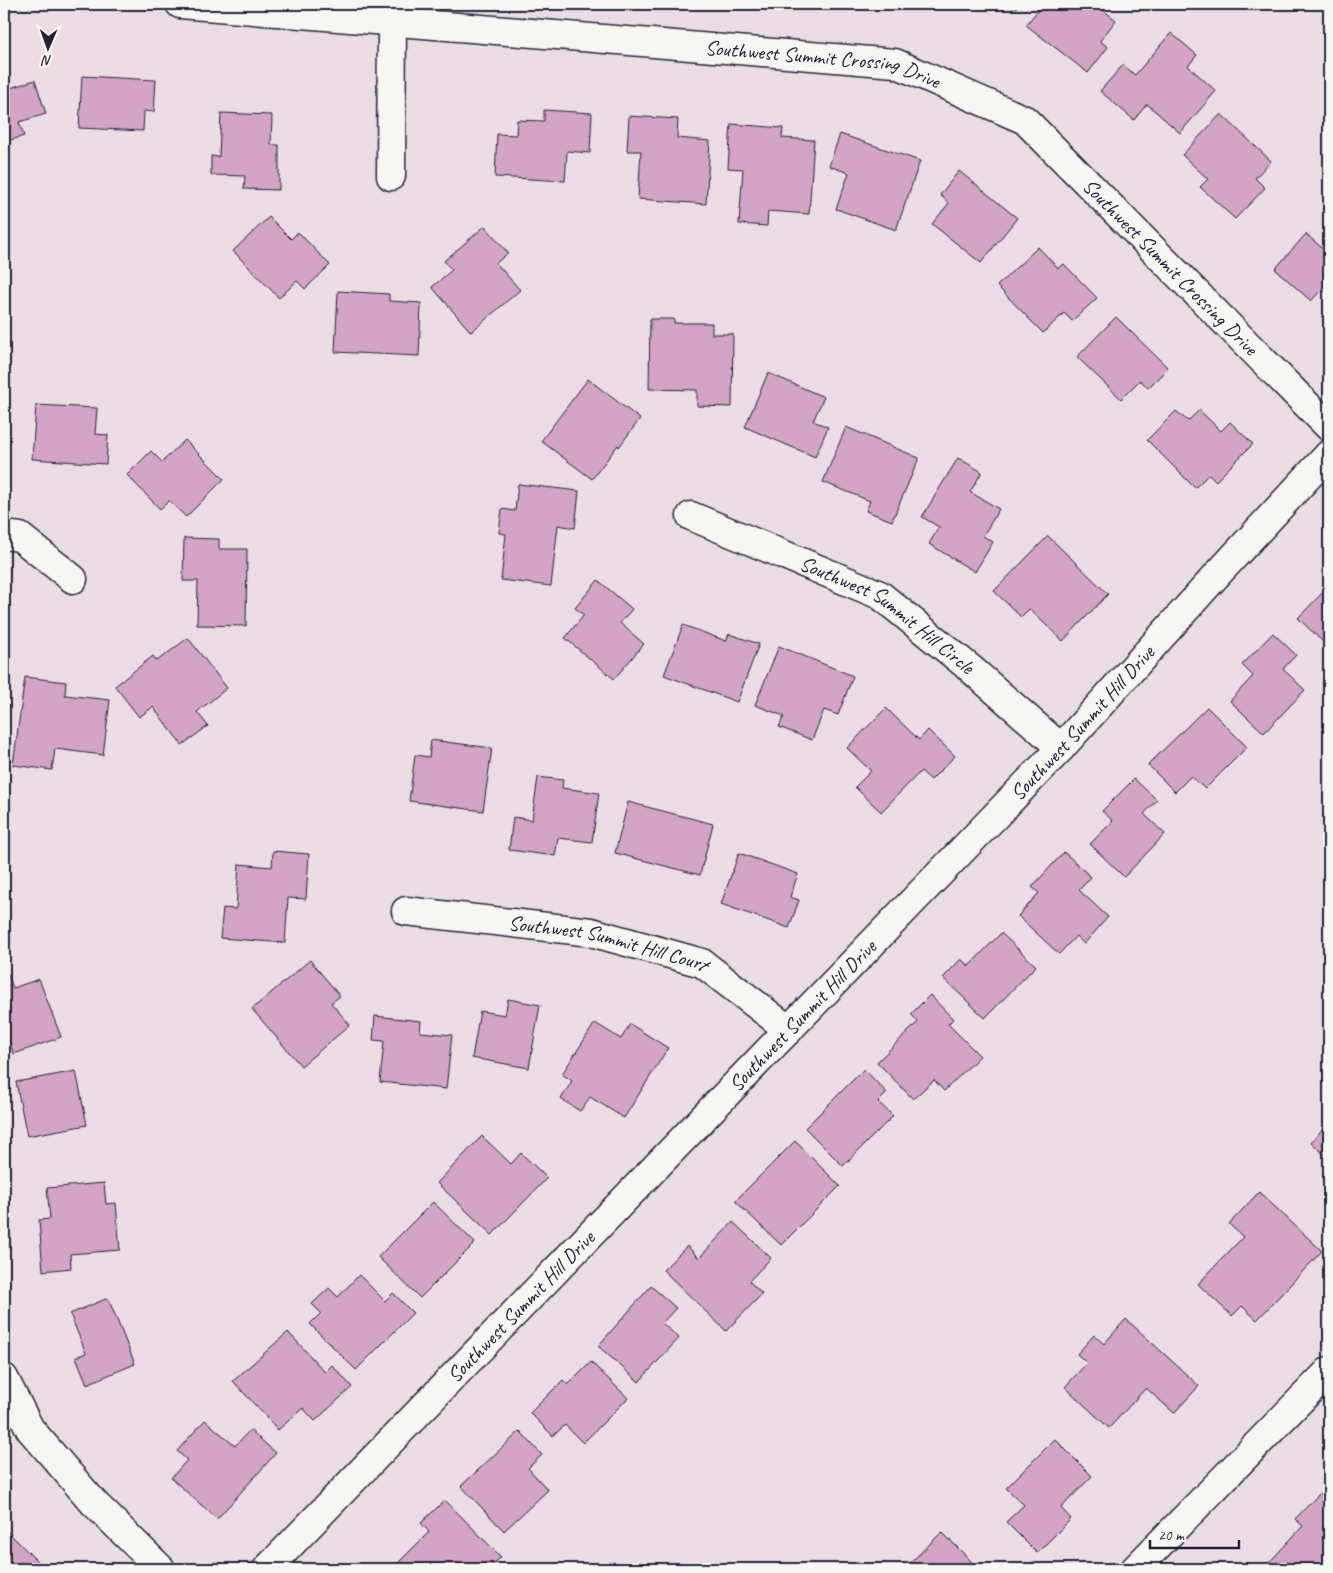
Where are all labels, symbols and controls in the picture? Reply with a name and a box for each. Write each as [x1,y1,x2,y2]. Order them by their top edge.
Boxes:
north arrow [22,22,72,72]
street label: Southwest Summit Crossing Drive [704,34,945,95]
text: N [41,52,52,69]
street label: Southwest Summit Crossing Drive [1077,173,1264,361]
street label: Southwest Summit Hill Circle [796,550,981,680]
street label: Southwest Summit Hill Drive [1005,639,1161,806]
street label: Southwest Summit Hill Court [507,910,717,978]
street label: Southwest Summit Hill Drive [723,933,882,1097]
street label: Southwest Summit Hill Drive [441,1224,601,1388]
scale bar [1150,1518,1239,1550]
text: 20 m [1158,1526,1185,1545]

